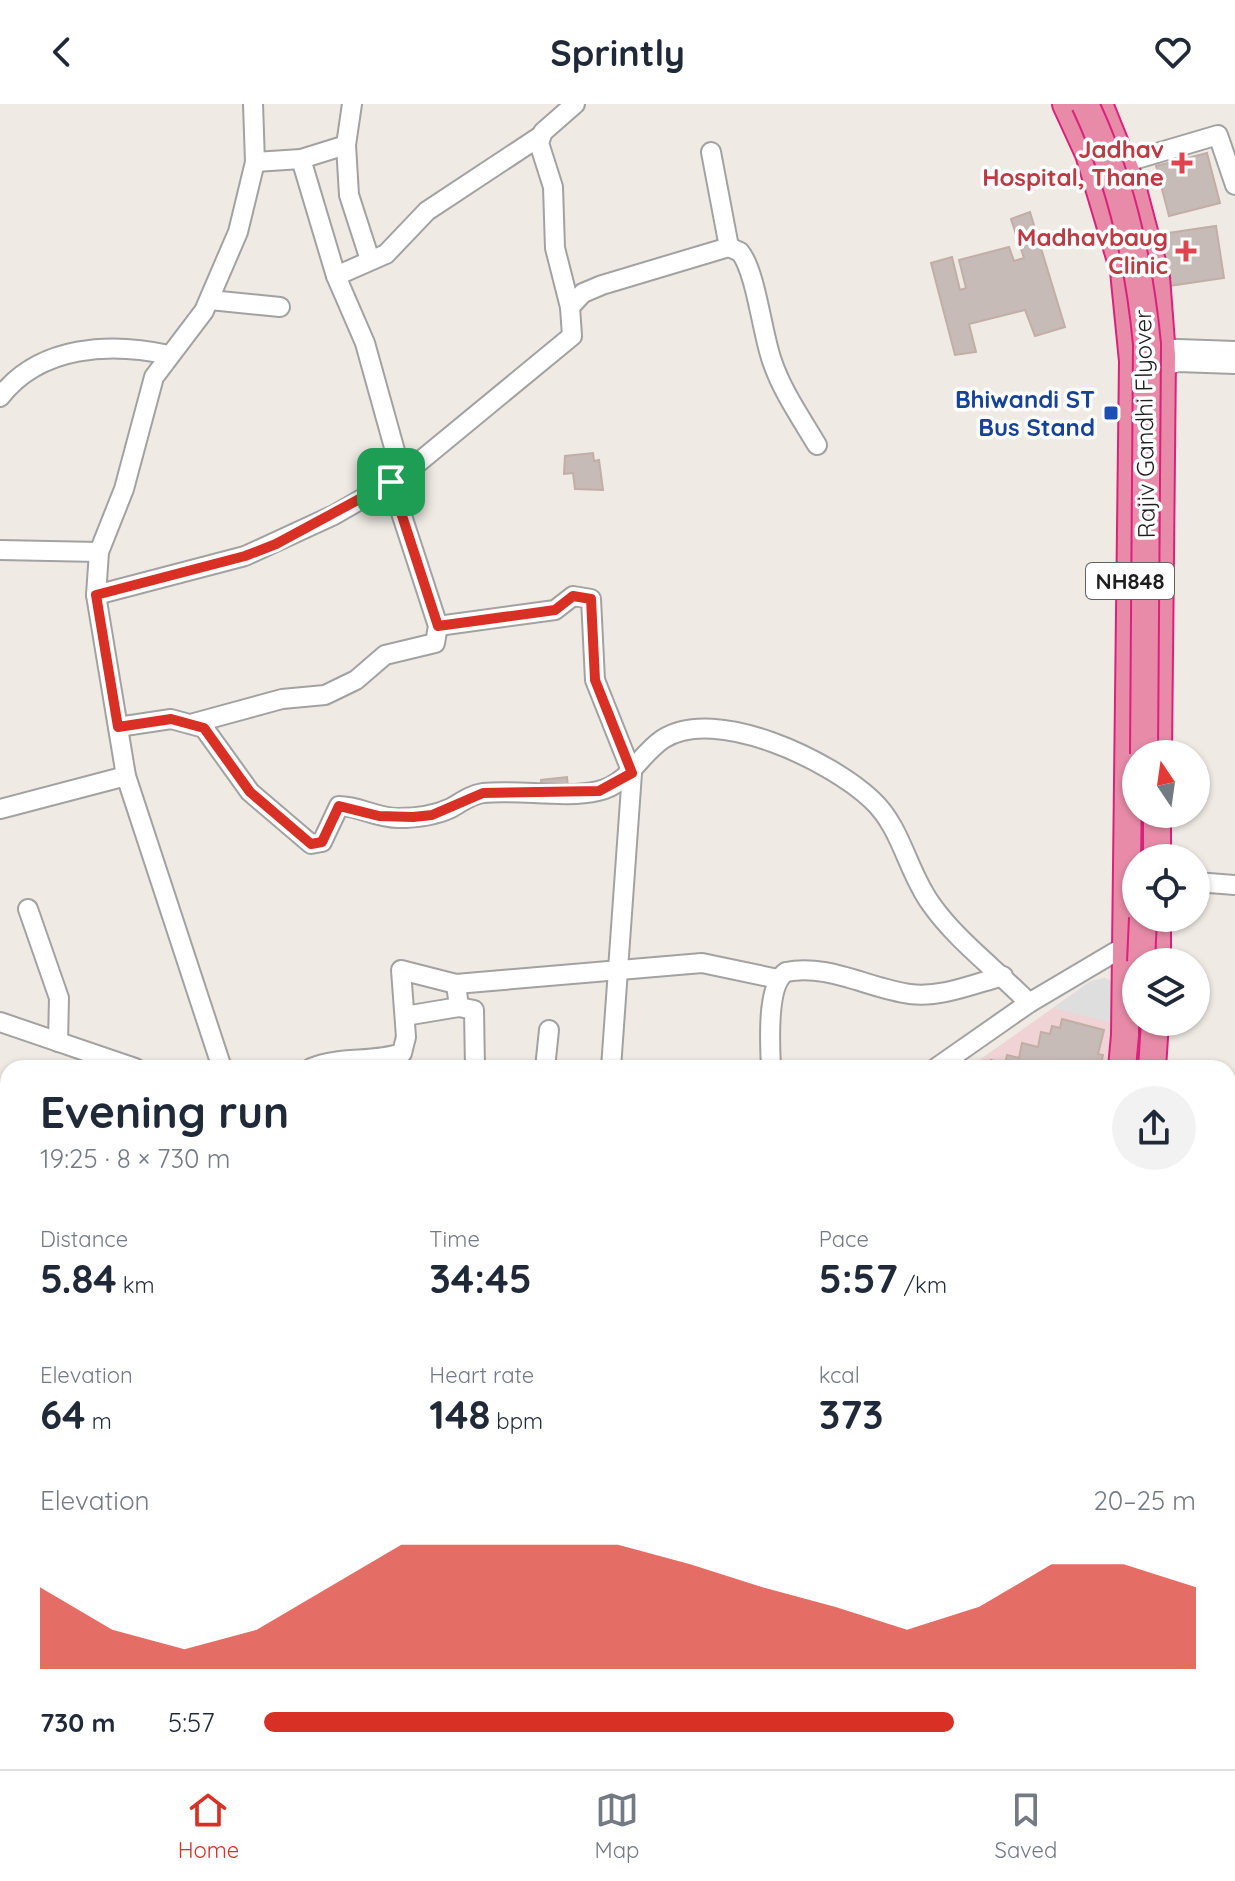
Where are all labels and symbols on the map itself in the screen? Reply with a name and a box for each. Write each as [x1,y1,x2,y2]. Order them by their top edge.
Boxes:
place label: Jadhav Hospital, Thane [982,134,1164,192]
marker: Jadhav Hospital, Thane [1171,152,1193,174]
place label: Madhavbaug Clinic [1017,222,1168,280]
marker: Madhavbaug Clinic [1175,240,1197,262]
street label: Rajiv Gandhi Flyover [1127,309,1161,539]
place label: Bhiwandi ST Bus Stand [955,384,1095,442]
marker: Bhiwandi ST Bus Stand [1102,404,1120,422]
pin [357,448,425,516]
road number: NH848 [1086,563,1174,599]
north arrow [1122,740,1210,828]

